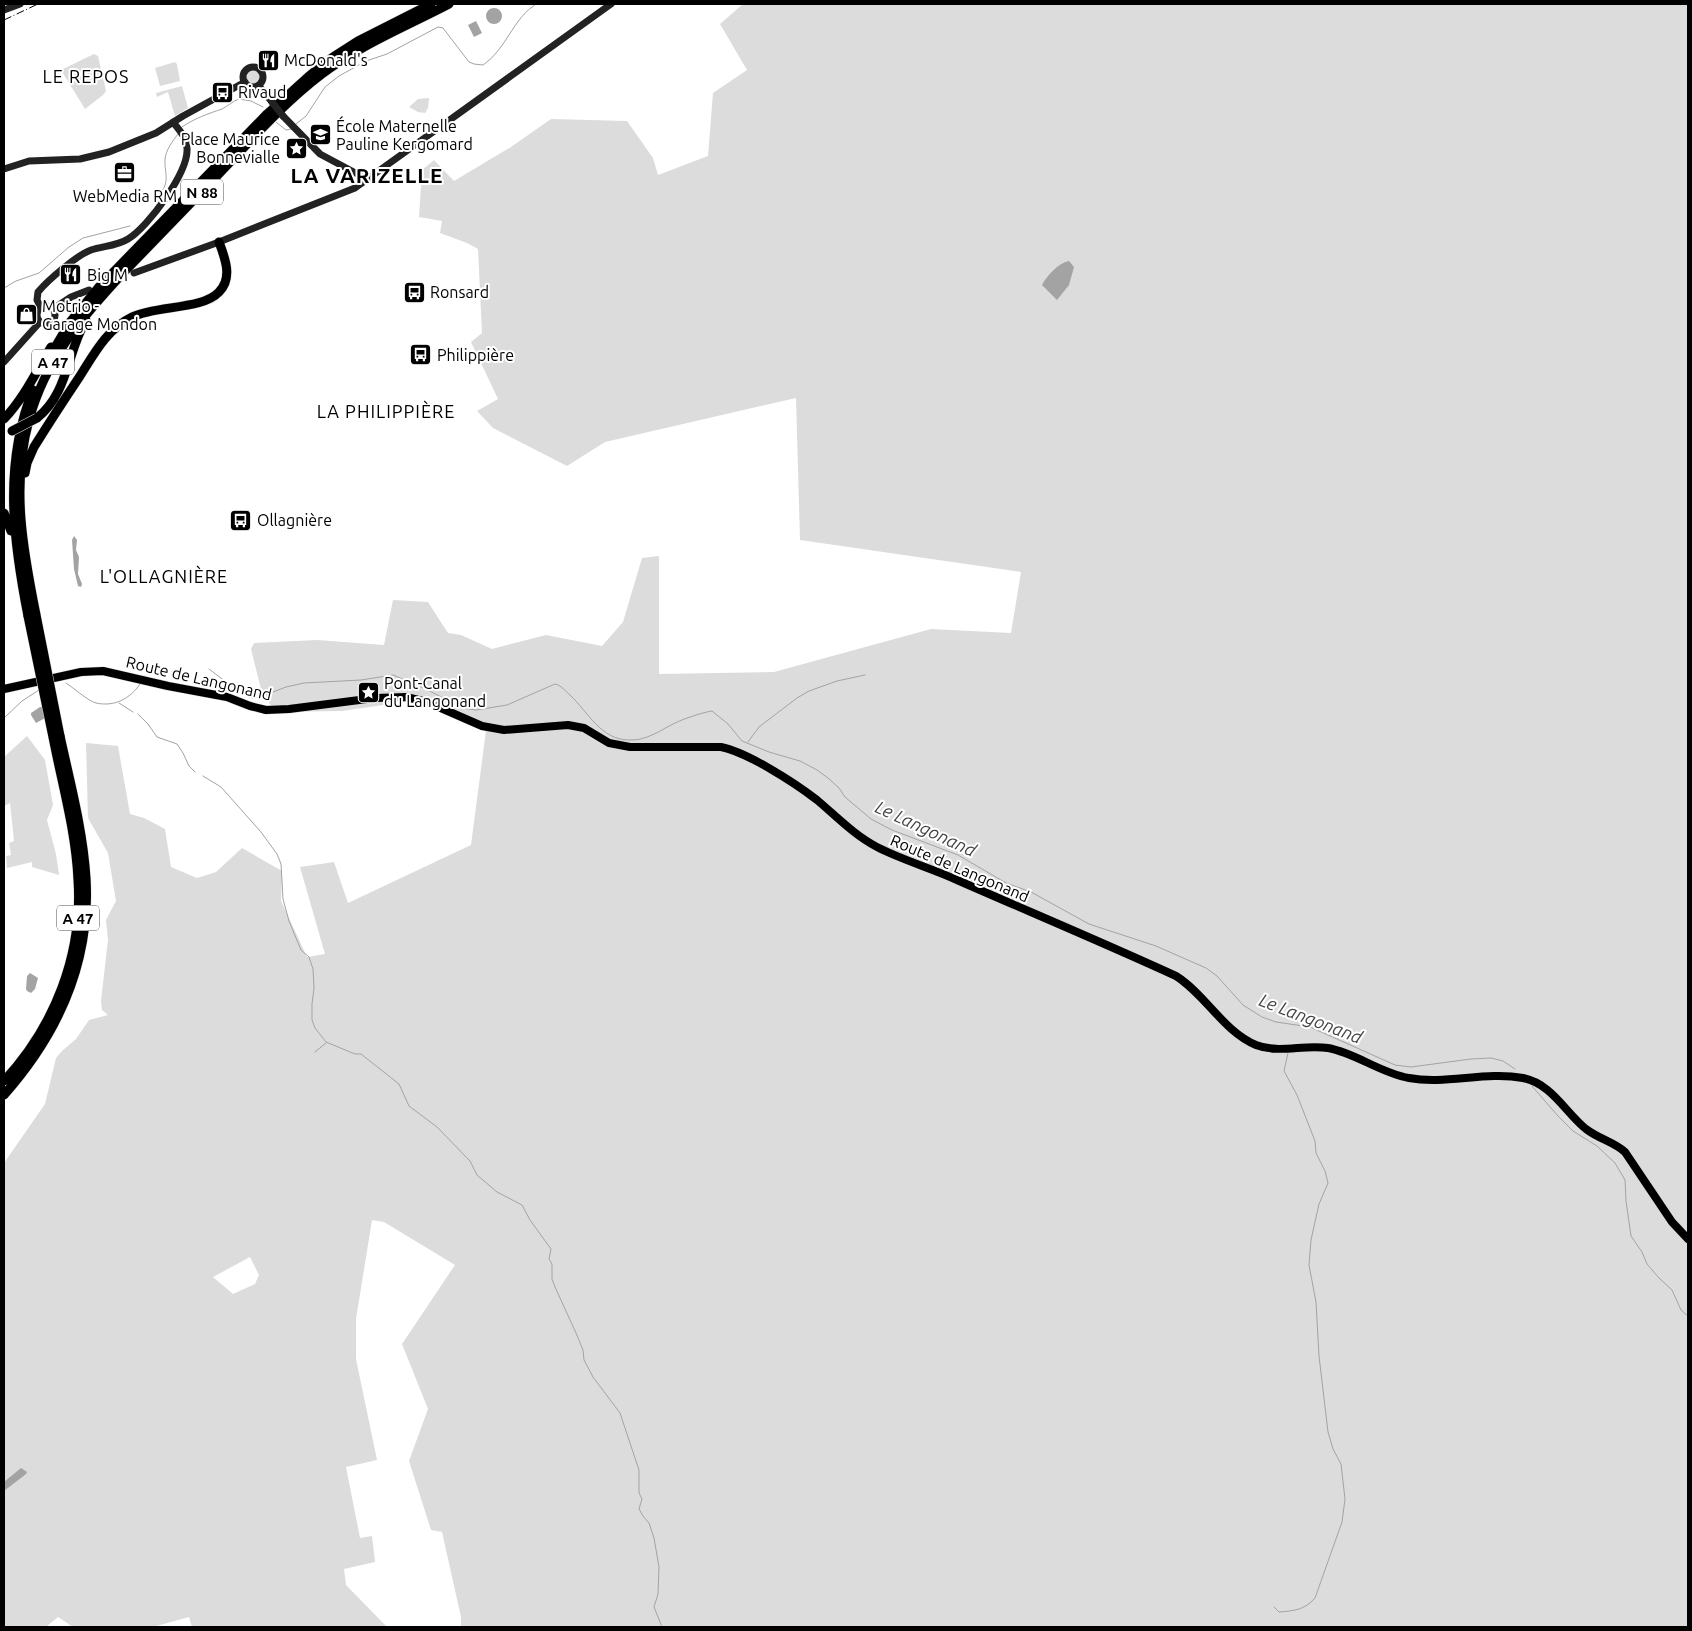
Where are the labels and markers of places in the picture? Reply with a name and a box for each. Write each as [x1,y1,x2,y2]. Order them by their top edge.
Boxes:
restaurant icon: McDonald's [256,48,280,72]
place label: McDonald's [284,51,368,69]
bus stop icon: Rivaud [210,80,234,104]
place label: Rivaud [238,83,286,101]
place label: École Maternelle Pauline Kergomard [336,115,473,153]
school or university icon: École Maternelle Pauline Kergomard [308,123,332,147]
place label: Place Maurice Bonnevialle [181,130,280,166]
place icon: Place Maurice Bonnevialle [284,136,308,160]
office icon: WebMedia RM [113,160,137,184]
place label: WebMedia RM [73,187,177,205]
restaurant icon: Big M [59,263,83,287]
place label: Big M [87,266,128,284]
bus stop icon: Ronsard [402,280,426,304]
place label: Ronsard [430,283,489,301]
place label: Motrio - Garage Mondon [42,297,157,333]
shop icon: Motrio - Garage Mondon [14,303,38,327]
bus stop icon: Philippière [409,343,433,367]
place label: Philippière [437,346,514,364]
bus stop icon: Ollagnière [229,508,253,532]
place label: Ollagnière [257,511,332,529]
place label: Pont-Canal du Langonand [384,674,486,710]
place icon: Pont-Canal du Langonand [356,680,380,704]

